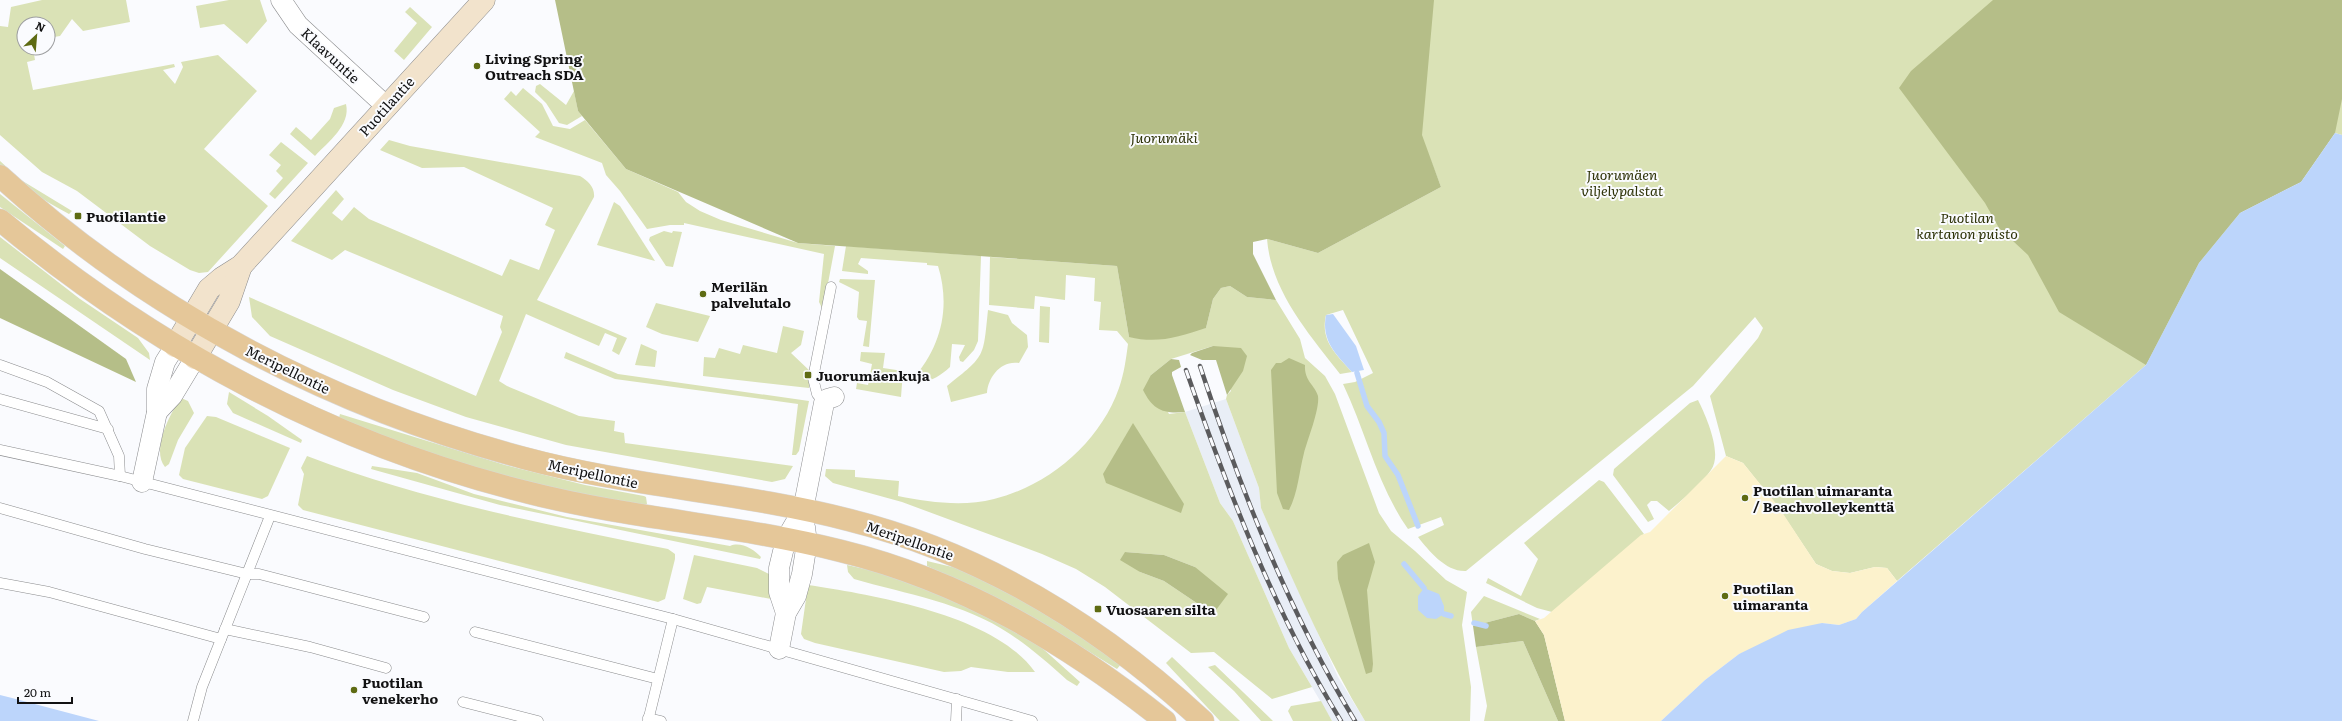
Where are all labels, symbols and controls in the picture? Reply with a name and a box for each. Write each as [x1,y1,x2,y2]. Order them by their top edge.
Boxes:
north arrow [16,16,56,56]
text: N [33,17,48,35]
street label: Klaavuntie [297,23,365,87]
place label: Living Spring Outreach SDA [485,48,584,84]
marker: Living Spring Outreach SDA [472,61,482,71]
street label: Puotilantie [354,72,418,140]
park label: Juorumäki [1130,127,1198,147]
park label: Juorumäen viljelypalstat [1581,164,1664,200]
place label: Puotilantie [86,206,166,226]
park label: Puotilan kartanon puisto [1916,207,2018,243]
marker: Puotilantie [73,211,83,221]
place label: Merilän palvelutalo [711,276,791,312]
marker: Merilän palvelutalo [698,289,708,299]
street label: Meripellontie [242,340,334,398]
place label: Juorumäenkuja [816,365,931,385]
marker: Juorumäenkuja [803,370,813,380]
street label: Meripellontie [546,454,640,492]
place label: Puotilan uimaranta / Beachvolleykenttä [1753,480,1895,516]
marker: Puotilan uimaranta / Beachvolleykenttä [1740,493,1750,503]
street label: Meripellontie [863,516,957,564]
place label: Puotilan uimaranta [1733,578,1809,614]
marker: Puotilan uimaranta [1720,591,1730,601]
place label: Vuosaaren silta [1106,599,1216,619]
marker: Vuosaaren silta [1093,604,1103,614]
place label: Puotilan venekerho [362,672,439,708]
scale bar [18,679,72,705]
text: 20 m [24,683,51,701]
marker: Puotilan venekerho [349,685,359,695]

